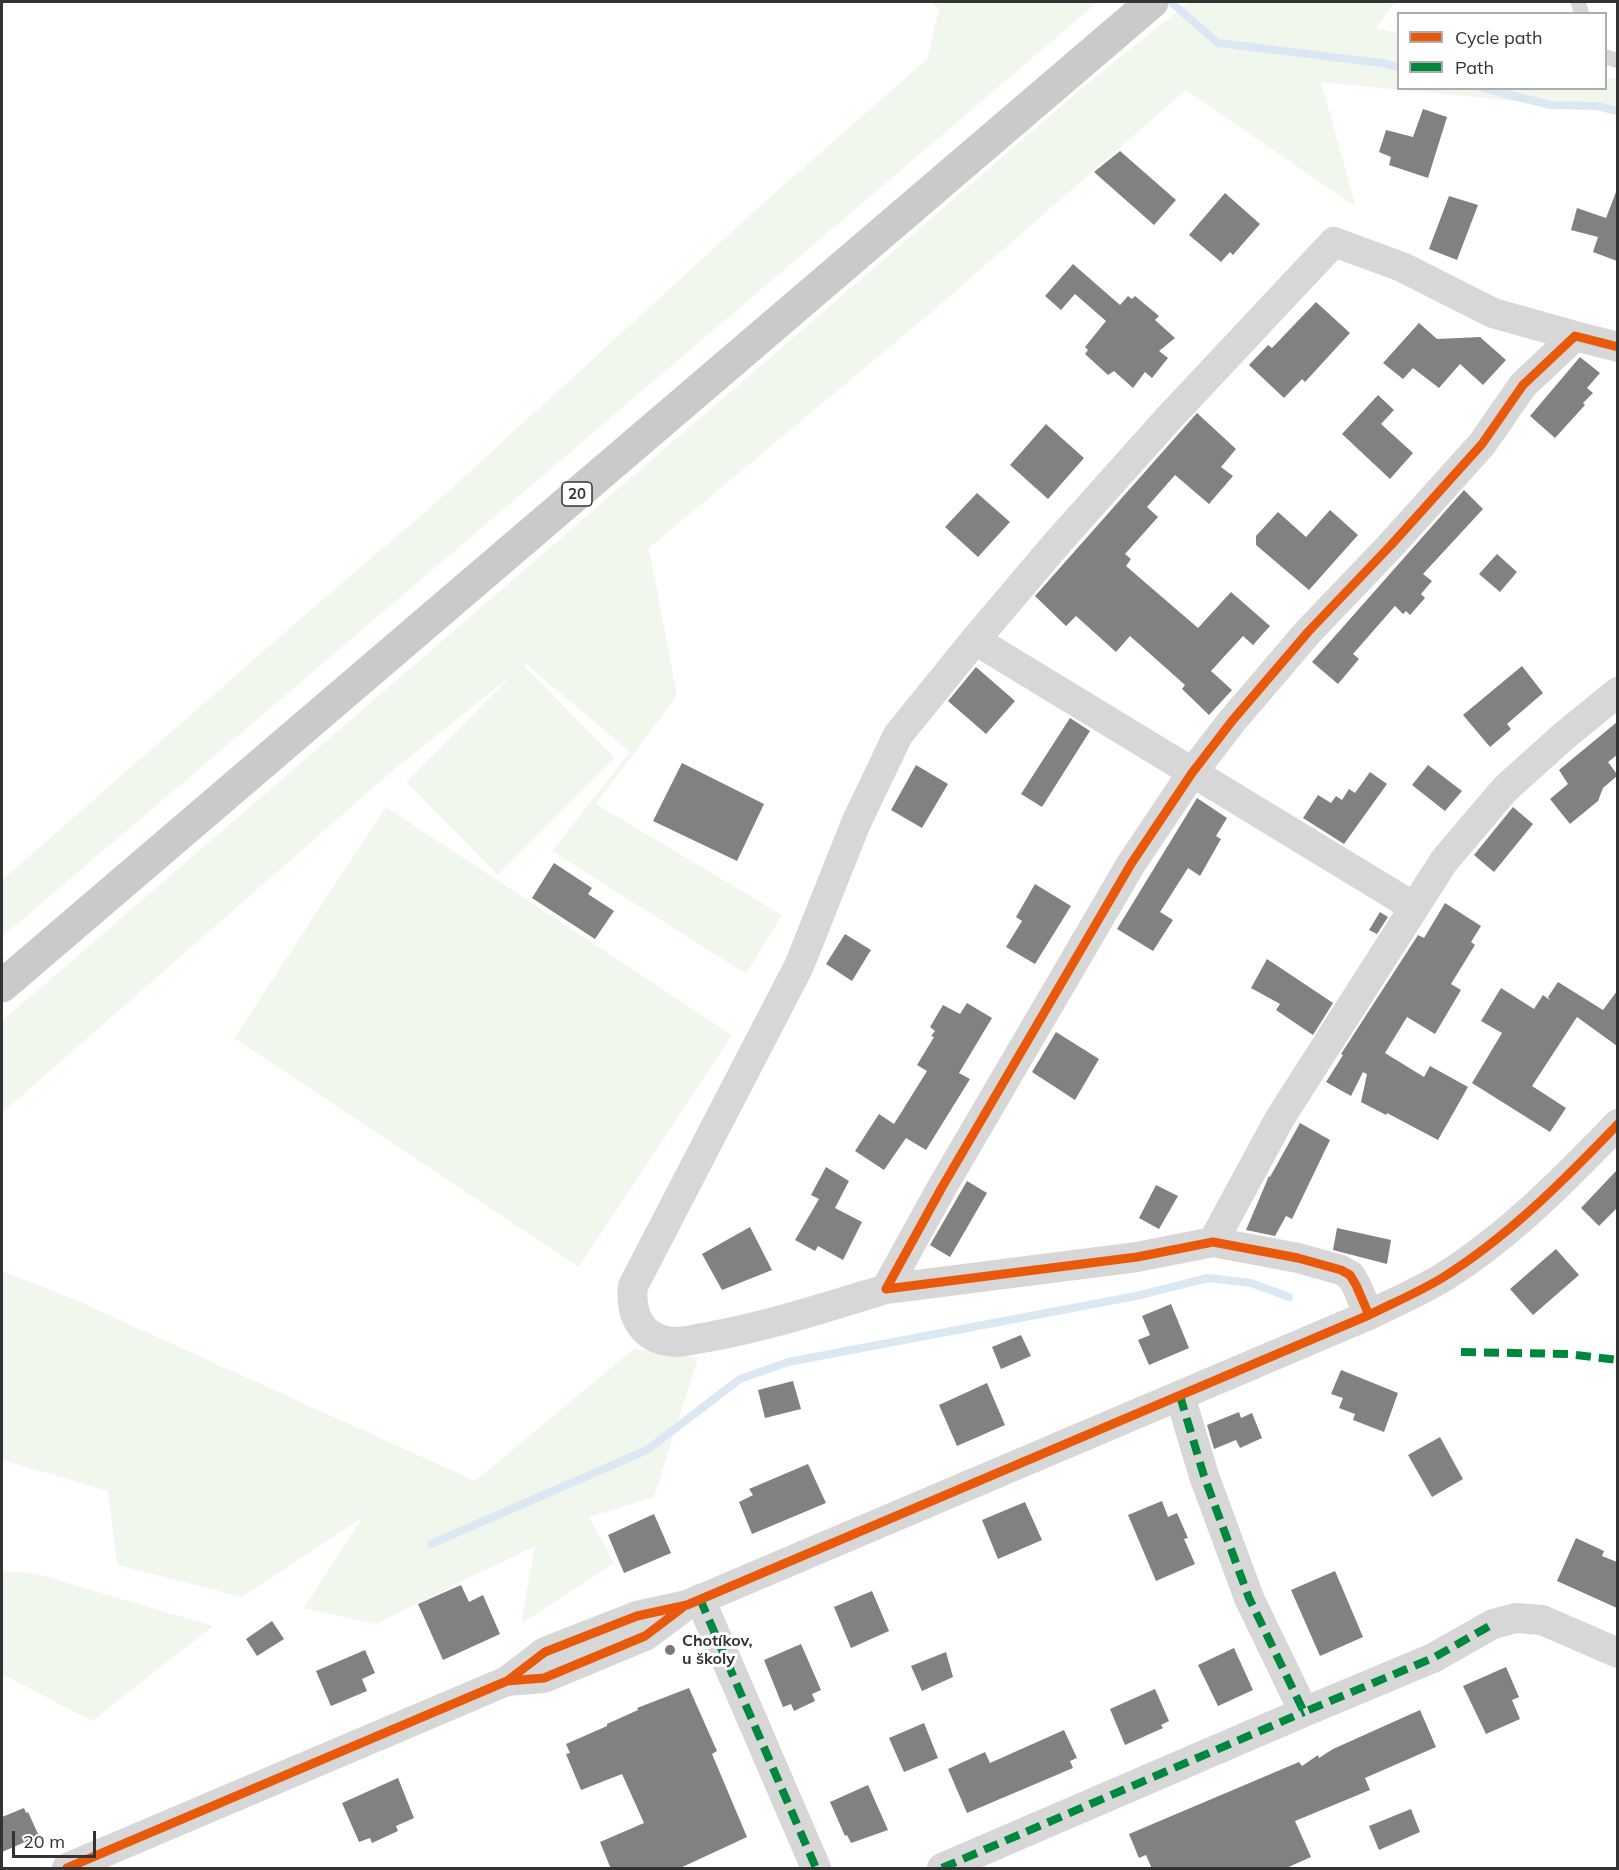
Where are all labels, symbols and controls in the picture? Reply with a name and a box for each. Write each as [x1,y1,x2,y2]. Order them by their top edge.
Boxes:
legend [1397,12,1607,90]
text: Cycle path [1455,26,1542,49]
text: Path [1455,56,1494,79]
road number: 20 [562,482,592,506]
place label: Chotíkov, u školy [682,1631,752,1669]
marker: Chotíkov, u školy [663,1643,677,1657]
scale bar [15,1819,99,1857]
text: 20 m [23,1830,65,1853]

